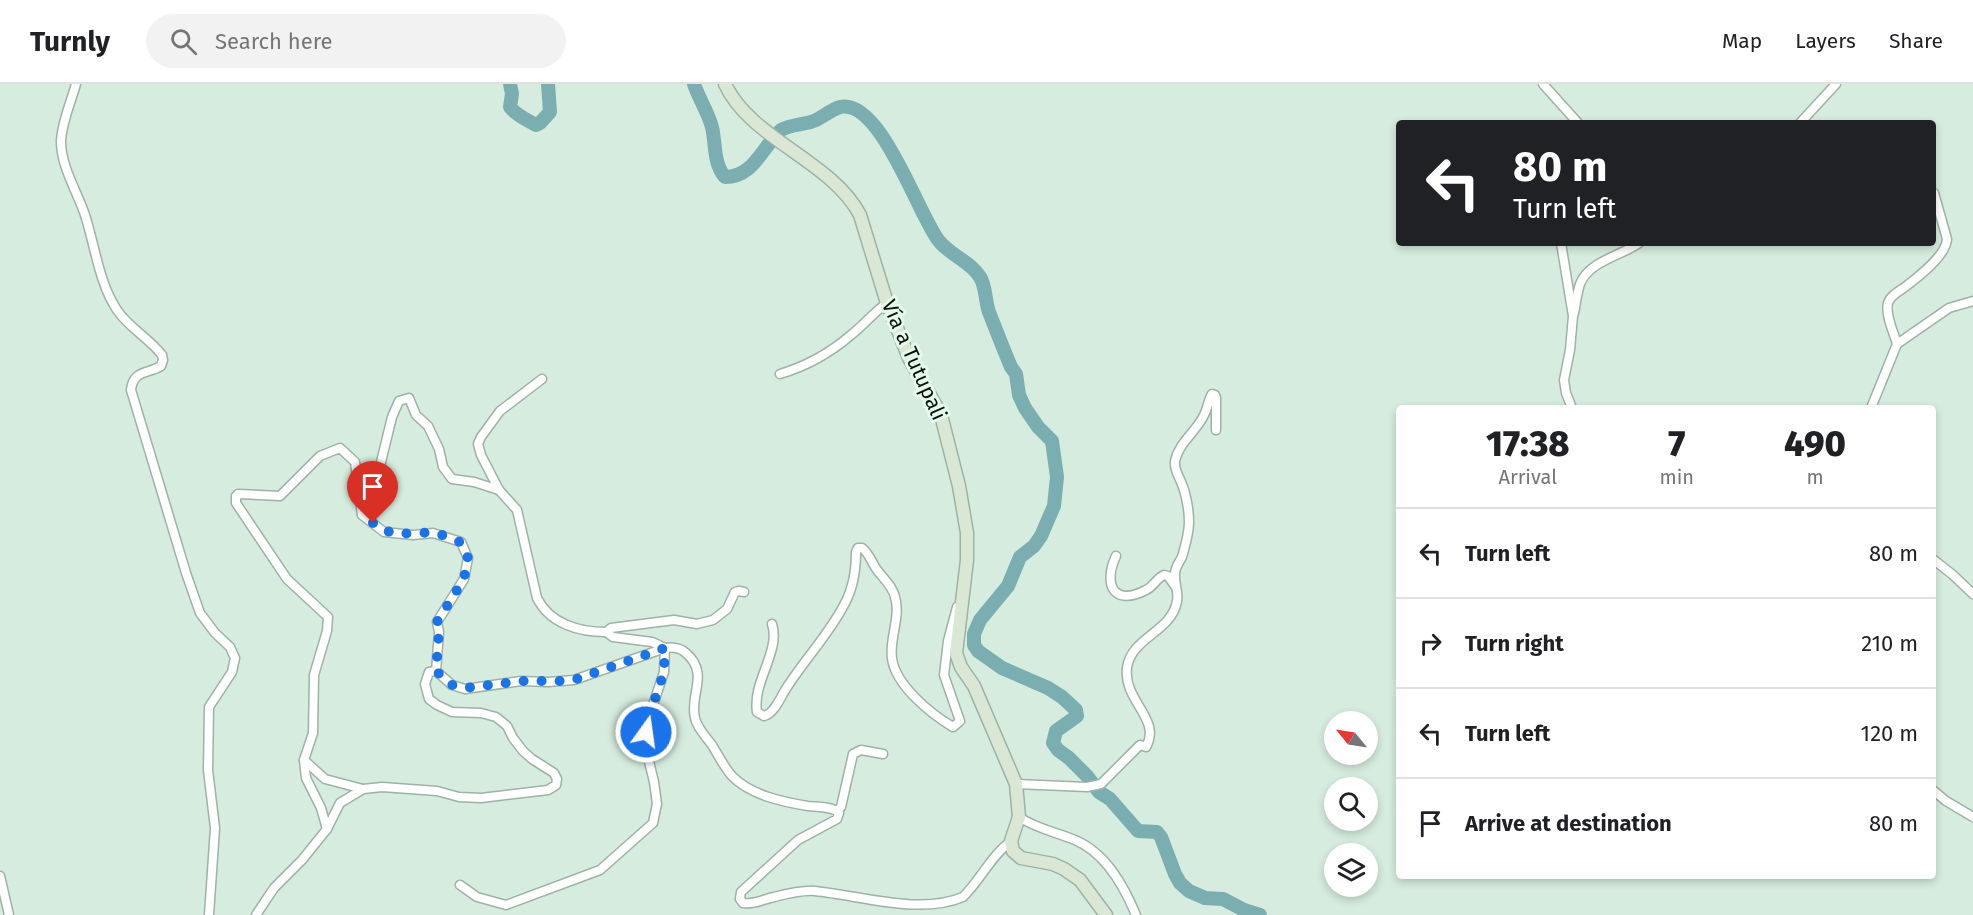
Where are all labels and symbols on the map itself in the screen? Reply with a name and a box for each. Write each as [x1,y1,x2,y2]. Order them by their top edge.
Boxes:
street label: Vía a Tutupali [876,296,952,424]
pin [347,461,398,523]
position arrow [614,700,678,764]
north arrow [1324,711,1378,765]

